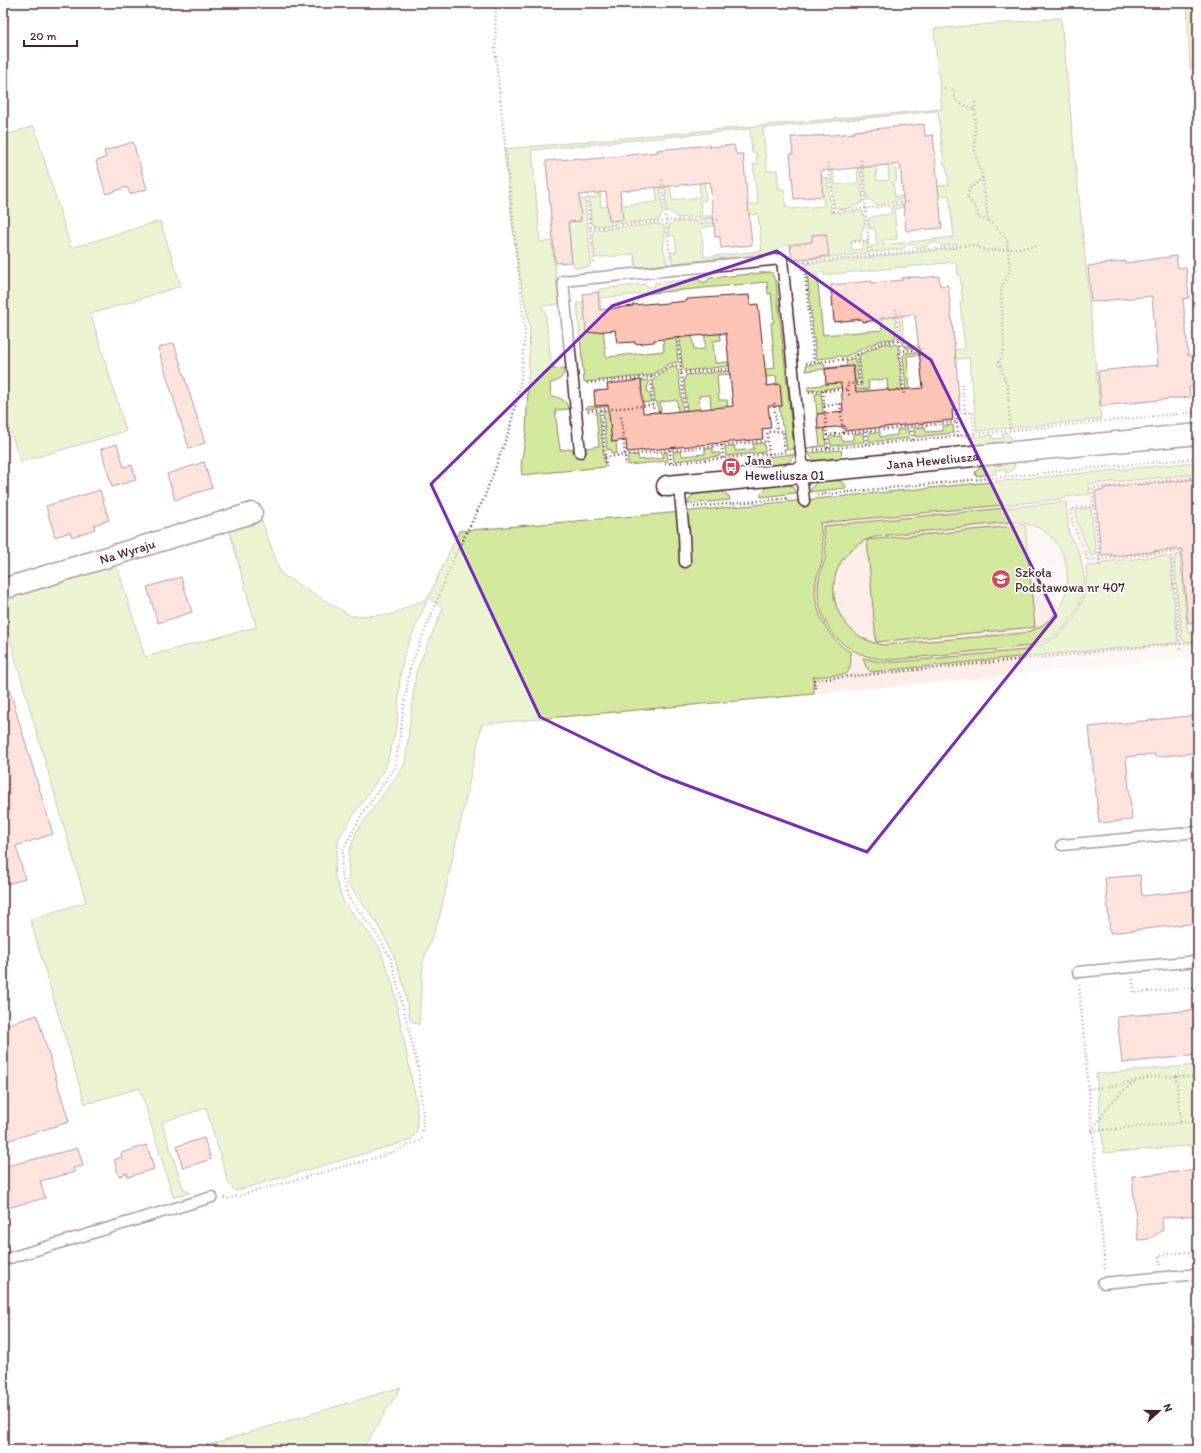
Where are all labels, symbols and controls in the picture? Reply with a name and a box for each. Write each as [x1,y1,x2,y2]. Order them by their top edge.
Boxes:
scale bar [24,22,77,48]
text: 20 m [30,29,57,43]
street label: Jana Heweliusza [886,448,980,472]
place label: Jana Heweliusza 01 [745,453,825,483]
bus stop icon: Jana Heweliusza 01 [720,456,742,478]
street label: Na Wyraju [98,536,157,567]
place label: Szkoła Podstawowa nr 407 [1015,565,1125,595]
school or university icon: Szkoła Podstawowa nr 407 [990,568,1012,590]
north arrow [1139,1391,1179,1431]
text: N [1160,1402,1175,1413]

